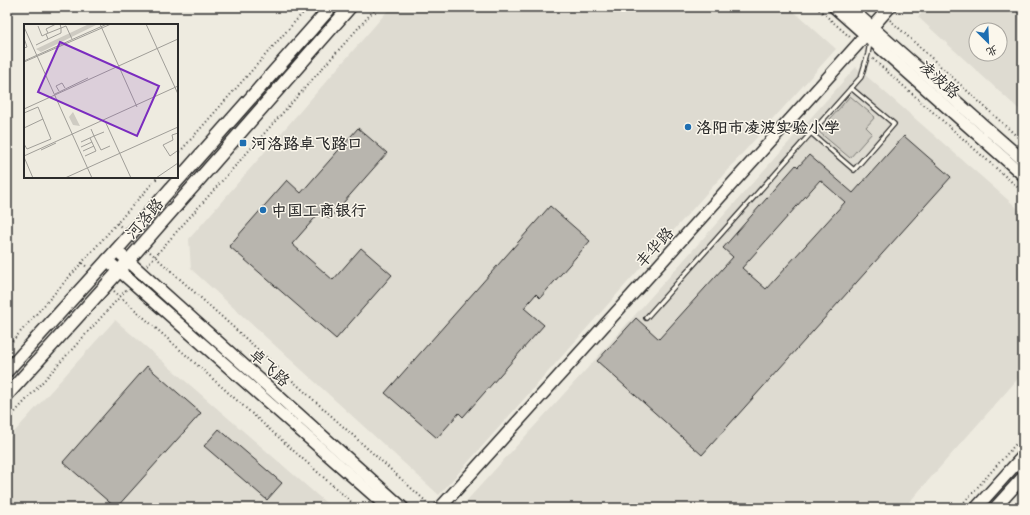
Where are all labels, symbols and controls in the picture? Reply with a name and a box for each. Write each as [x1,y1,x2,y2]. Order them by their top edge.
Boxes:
north arrow [968,22,1008,62]
inset map [24,24,178,178]
text: 北 [984,43,1000,60]
street label: 凌波路 [915,56,964,103]
place label: 洛阳市凌波实验小学 [696,118,840,138]
marker: 洛阳市凌波实验小学 [683,122,693,132]
place label: 河洛路卓飞路口 [251,134,363,154]
marker: 河洛路卓飞路口 [238,138,248,148]
street label: 河洛路 [121,194,168,243]
place label: 中国工商银行 [271,201,367,221]
marker: 中国工商银行 [258,205,268,215]
street label: 丰华路 [631,223,678,272]
street label: 卓飞路 [245,344,294,391]

